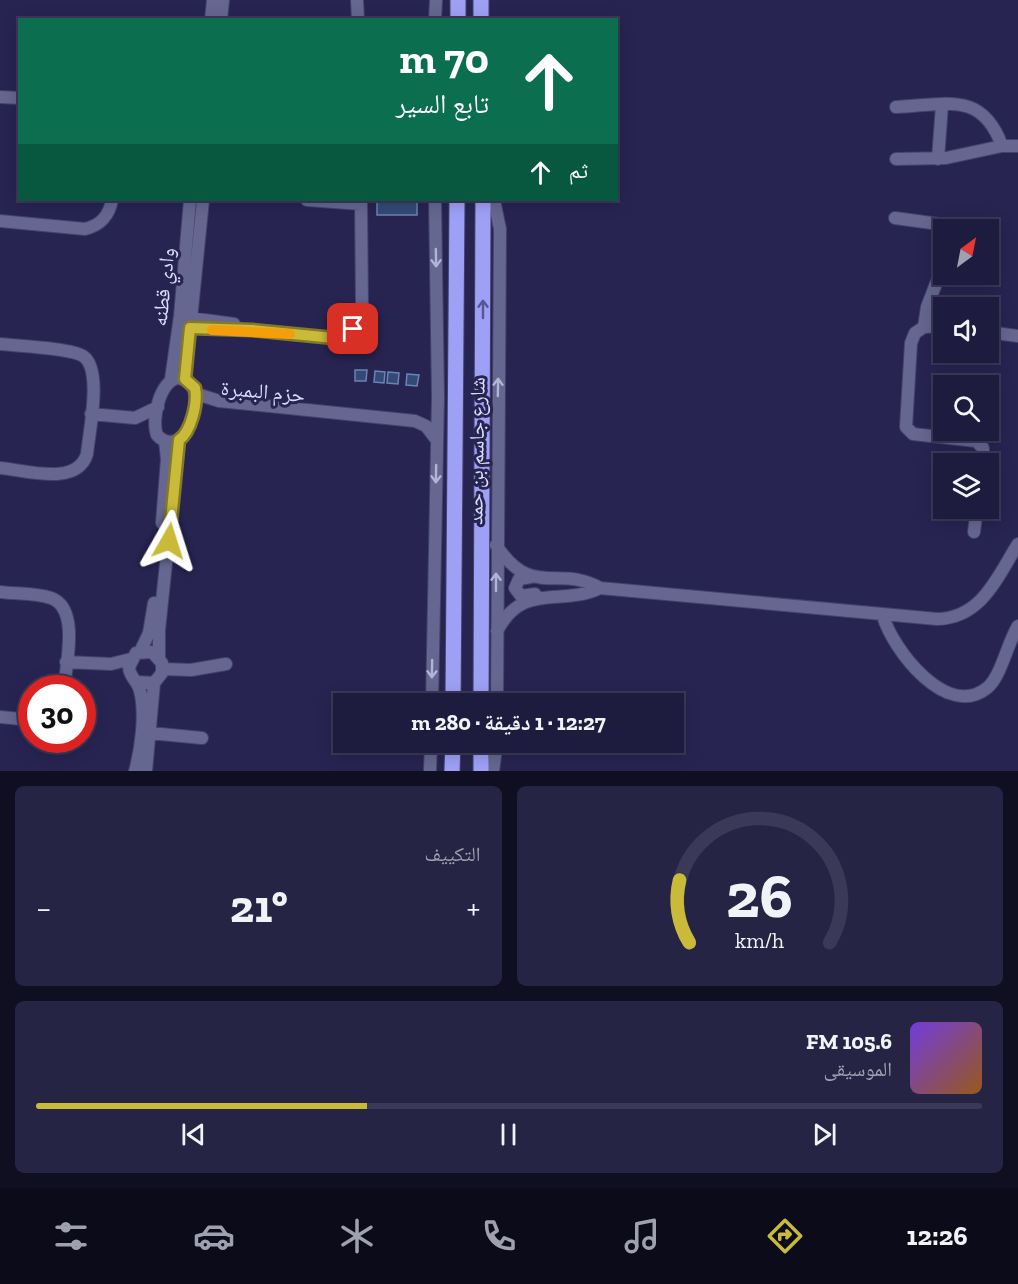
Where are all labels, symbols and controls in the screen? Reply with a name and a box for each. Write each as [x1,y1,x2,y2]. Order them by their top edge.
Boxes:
text: 70 m [399,33,489,84]
icon: ahead [510,42,588,120]
text: تابع السير [396,88,489,120]
icon: ahead [524,156,557,189]
text: ثم [569,157,588,184]
north arrow [933,219,999,285]
map controls [933,219,999,519]
street label: وادي قطنه [146,246,184,328]
one-way arrow [430,247,441,267]
button: sound [933,297,999,363]
one-way arrow [477,300,489,320]
pin [327,303,378,354]
icon: arrive [336,312,369,345]
street label: حزم البمبرة [220,375,306,409]
button: search [933,375,999,441]
street label: شارع جاسم بن حمد [462,377,492,525]
one-way arrow [492,378,504,398]
button: layers [933,453,999,519]
one-way arrow [430,463,441,483]
position arrow [137,509,201,573]
one-way arrow [490,573,502,593]
one-way arrow [426,658,438,678]
speed limit sign: 30 [18,675,96,753]
text: 12:27 · 1 دقيقة · 280 m [411,709,606,736]
text: التكييف [424,842,481,866]
text: 26 [726,858,793,933]
text: 21° [230,880,288,934]
text: − [36,888,51,927]
text: + [467,888,481,927]
text: km/h [735,928,784,953]
text: 105.6 FM [806,1028,892,1055]
text: الموسيقى [824,1057,892,1081]
icon: previous [177,1118,210,1151]
icon: pause [492,1118,525,1151]
icon: next [808,1118,841,1151]
icon: filters [50,1215,92,1257]
icon: car [193,1215,235,1257]
icon: climate [336,1215,378,1257]
icon: phone [478,1215,520,1257]
icon: music [621,1215,663,1257]
icon: directions [764,1215,806,1257]
text: 12:26 [907,1220,968,1252]

